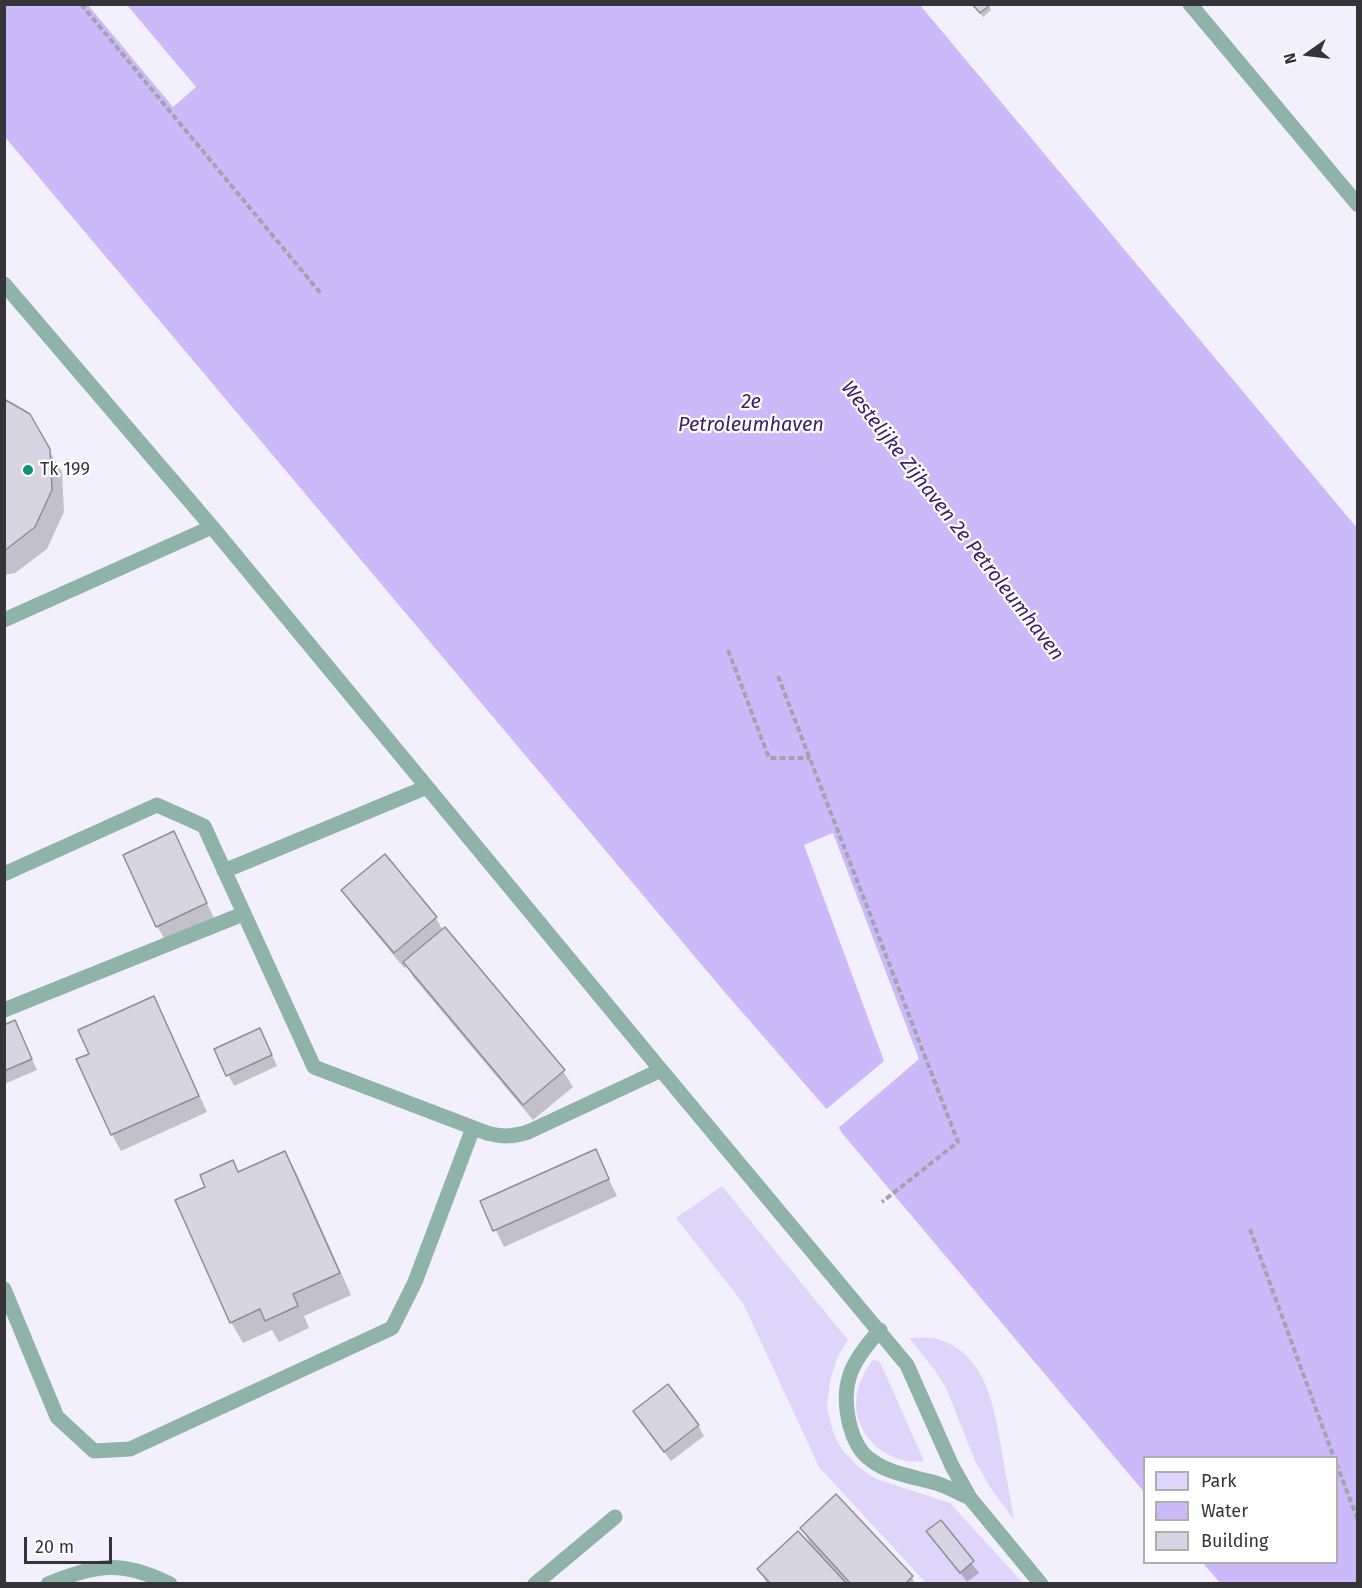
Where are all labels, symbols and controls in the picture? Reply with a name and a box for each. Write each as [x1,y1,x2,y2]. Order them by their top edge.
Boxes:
north arrow [1278,24,1338,84]
text: N [1280,51,1301,66]
water label: Westelijke Zijhaven 2e Petroleumhaven [835,376,1069,666]
water label: 2e Petroleumhaven [678,390,824,437]
place label: Tk 199 [40,459,90,481]
marker: Tk 199 [21,463,35,477]
legend [1143,1456,1338,1564]
text: Park [1201,1470,1236,1492]
text: Water [1201,1500,1248,1522]
scale bar [27,1525,116,1563]
text: Building [1201,1530,1268,1552]
text: 20 m [35,1536,74,1558]

